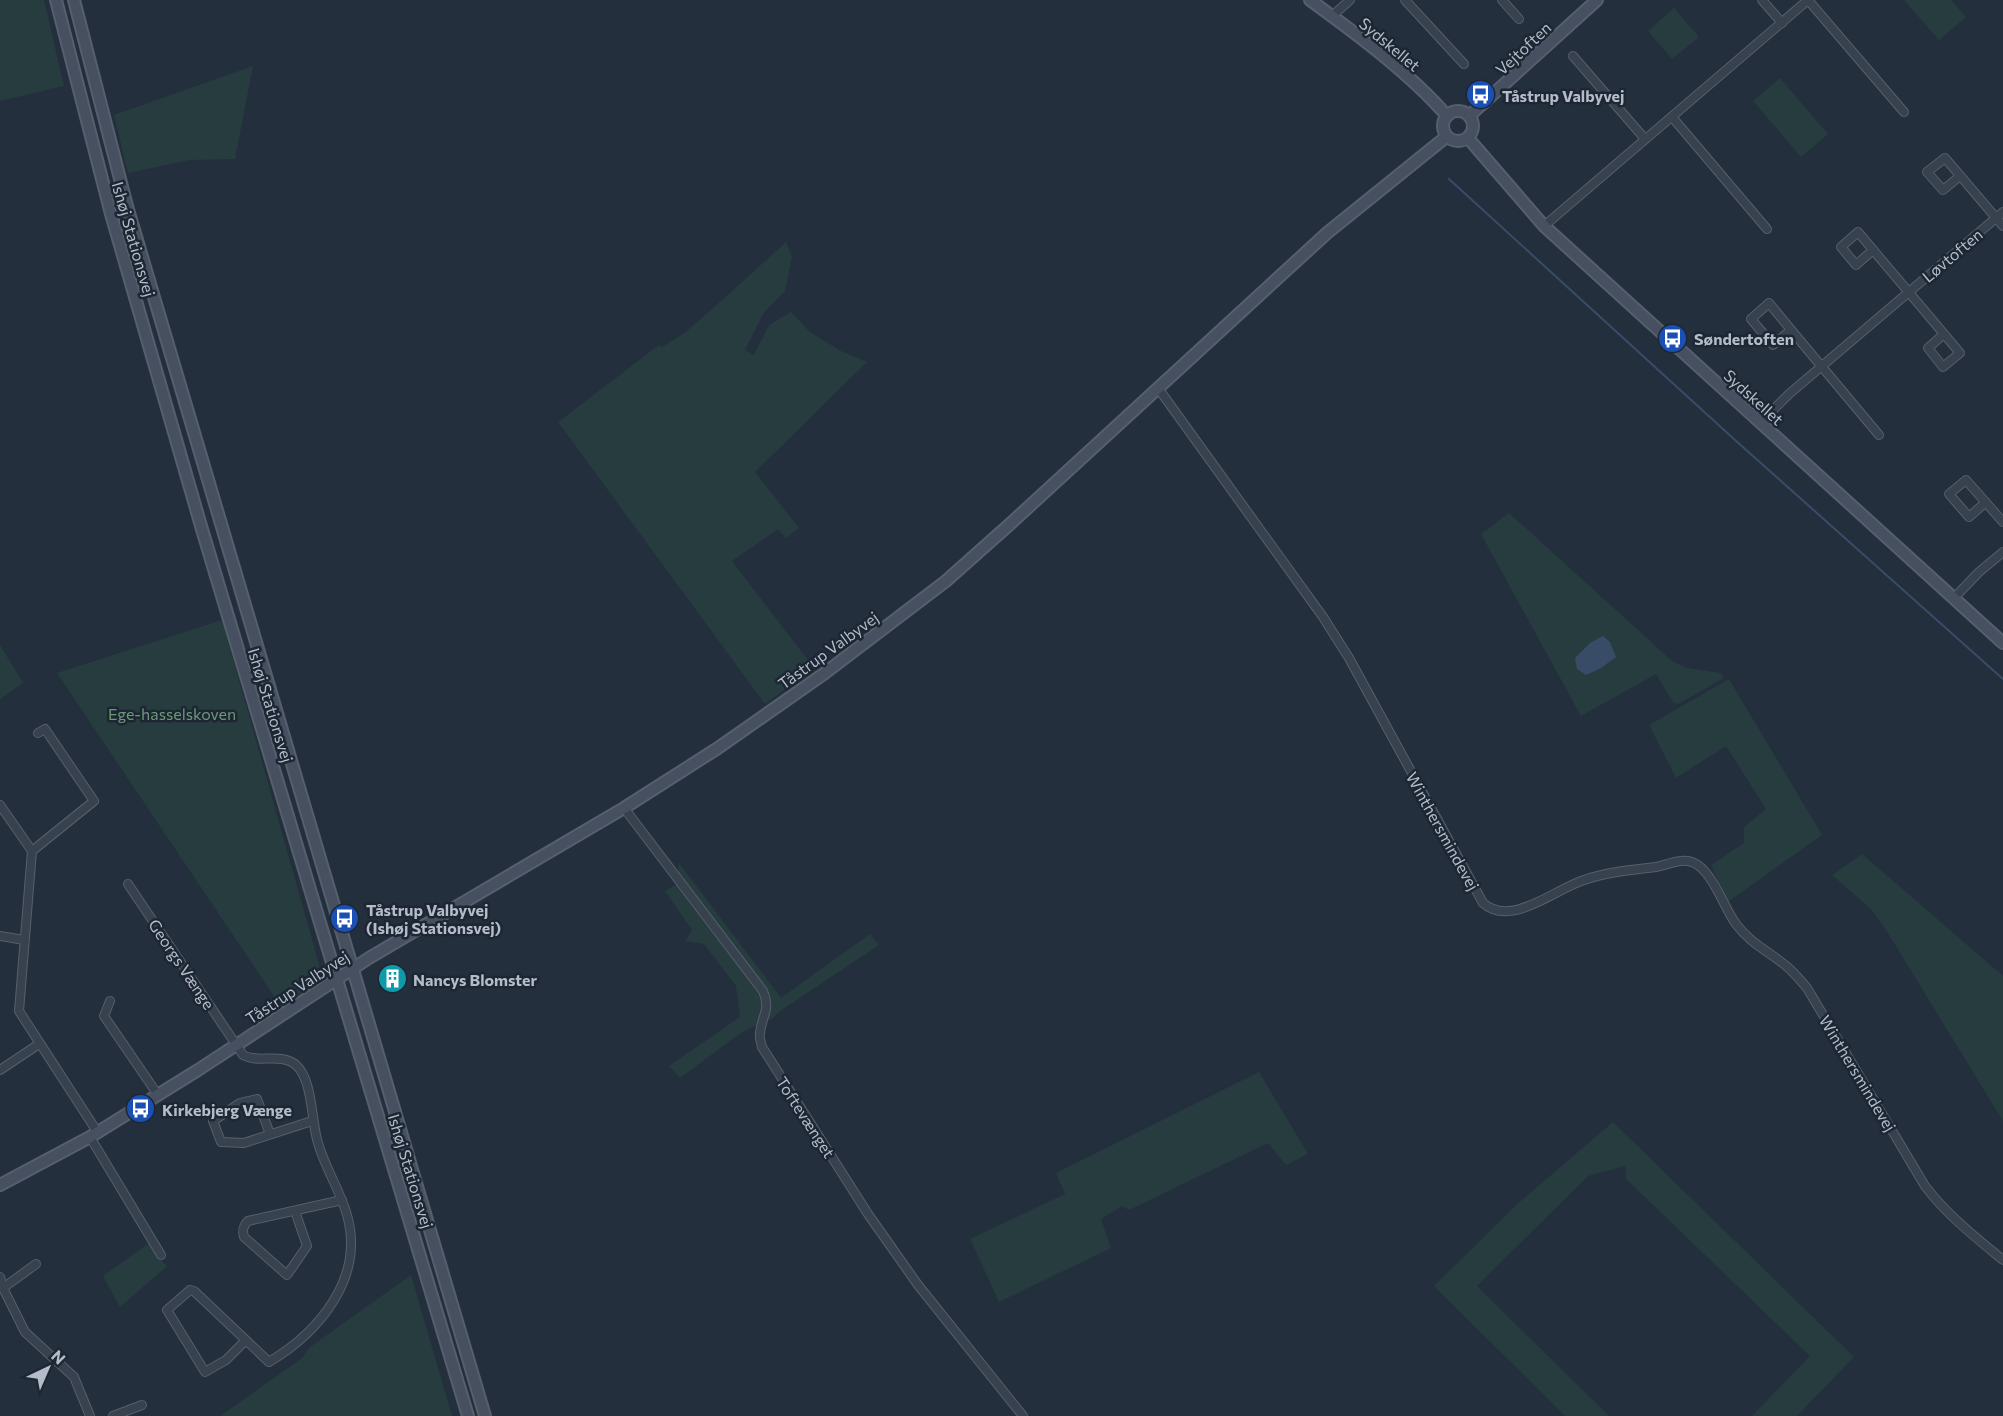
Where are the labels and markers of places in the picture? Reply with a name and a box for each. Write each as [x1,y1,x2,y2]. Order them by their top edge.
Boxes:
bus stop icon: Tåstrup Valbyvej [1465,79,1497,111]
place label: Tåstrup Valbyvej [1502,86,1624,105]
bus stop icon: Søndertoften [1657,322,1689,354]
place label: Søndertoften [1694,329,1794,348]
place label: Tåstrup Valbyvej (Ishøj Stationsvej) [366,900,501,937]
bus stop icon: Tåstrup Valbyvej (Ishøj Stationsvej) [329,902,361,934]
building icon: Nancys Blomster [376,963,408,995]
place label: Nancys Blomster [413,970,537,989]
bus stop icon: Kirkebjerg Vænge [125,1093,157,1125]
place label: Kirkebjerg Vænge [162,1100,292,1119]

